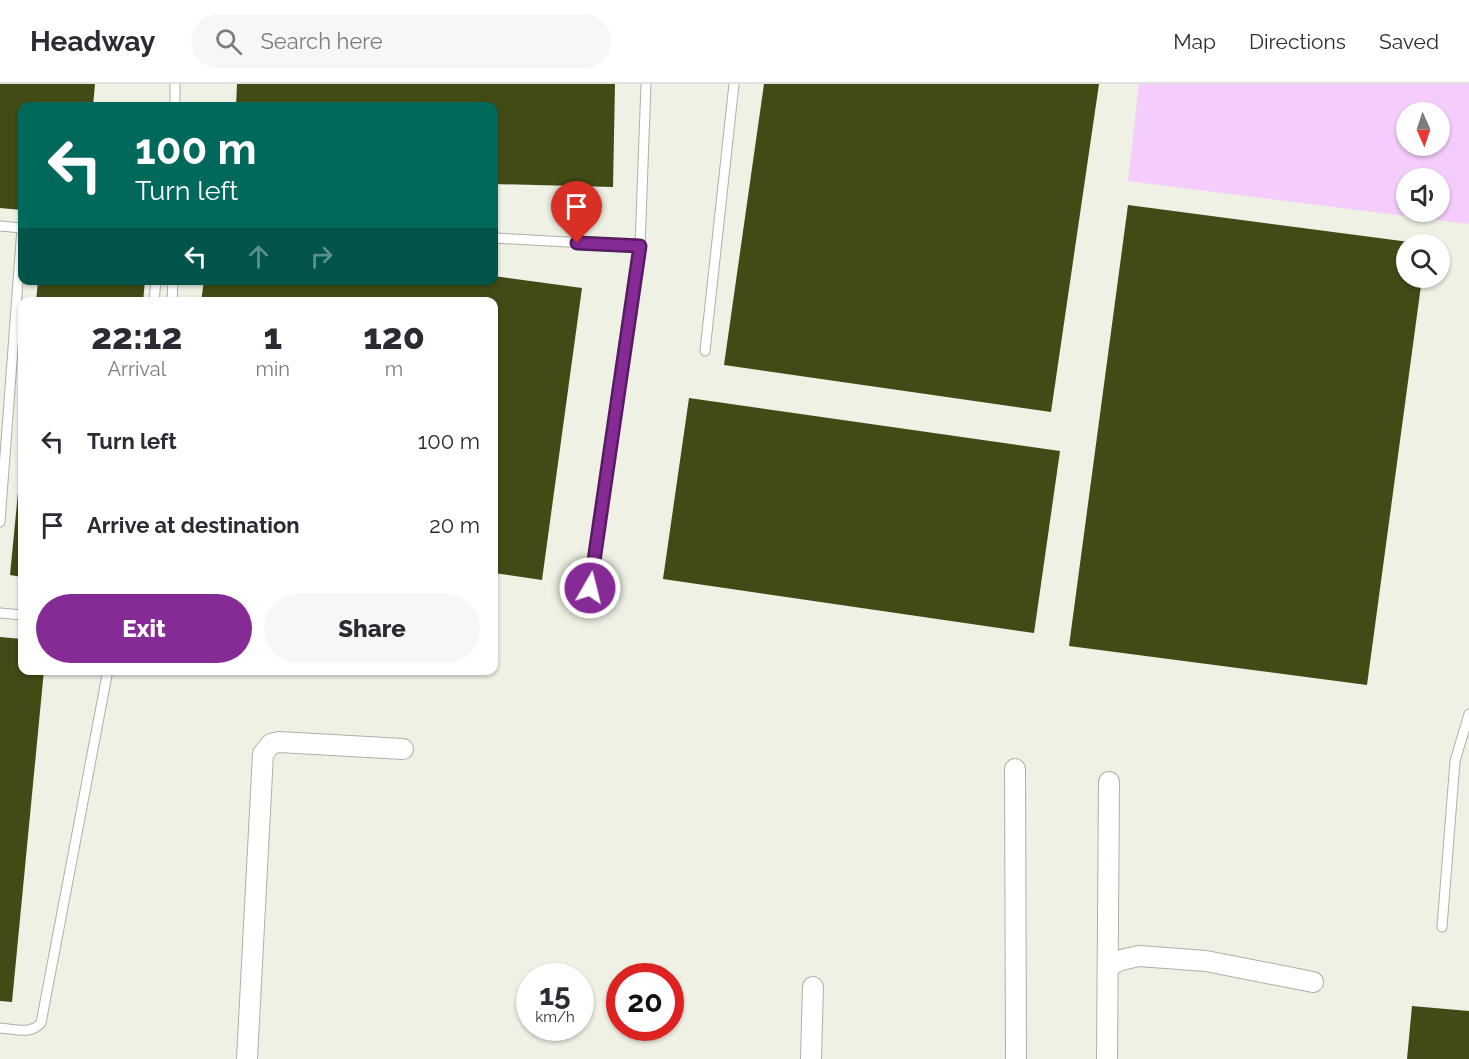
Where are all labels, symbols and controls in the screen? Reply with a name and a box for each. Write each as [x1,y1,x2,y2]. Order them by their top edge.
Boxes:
search box [191,14,611,68]
text: Headway [30,25,155,58]
icon: search [212,25,245,58]
text: Search here [260,28,383,54]
text: Map [1173,29,1216,54]
text: Directions [1249,29,1346,54]
text: Saved [1379,29,1439,54]
north arrow [1396,102,1450,156]
map controls [1396,102,1450,288]
text: 100 m [135,125,257,174]
icon: left [36,126,114,204]
button: sound [1396,168,1450,222]
text: Turn left [135,175,238,206]
pin [551,181,602,243]
icon: arrive [560,190,593,223]
button: search [1396,234,1450,288]
icon: left [179,240,212,273]
icon: ahead [242,240,275,273]
icon: right [305,240,338,273]
text: 22:12 [91,315,182,357]
text: 1 [263,315,282,357]
text: 120 [363,315,425,357]
text: Arrival [107,357,166,381]
text: min [256,357,290,381]
text: m [385,357,403,381]
icon: left [36,425,69,458]
text: Turn left [87,428,177,454]
text: 100 m [418,428,480,454]
icon: arrive [36,509,69,542]
text: Arrive at destination [87,512,300,538]
text: 20 m [429,512,480,538]
position arrow [558,556,622,620]
button: Exit [36,594,252,663]
button: Share [264,594,480,663]
speed limit sign: 20 [606,963,684,1041]
text: 15 [539,977,571,1012]
text: km/h [535,1008,575,1026]

